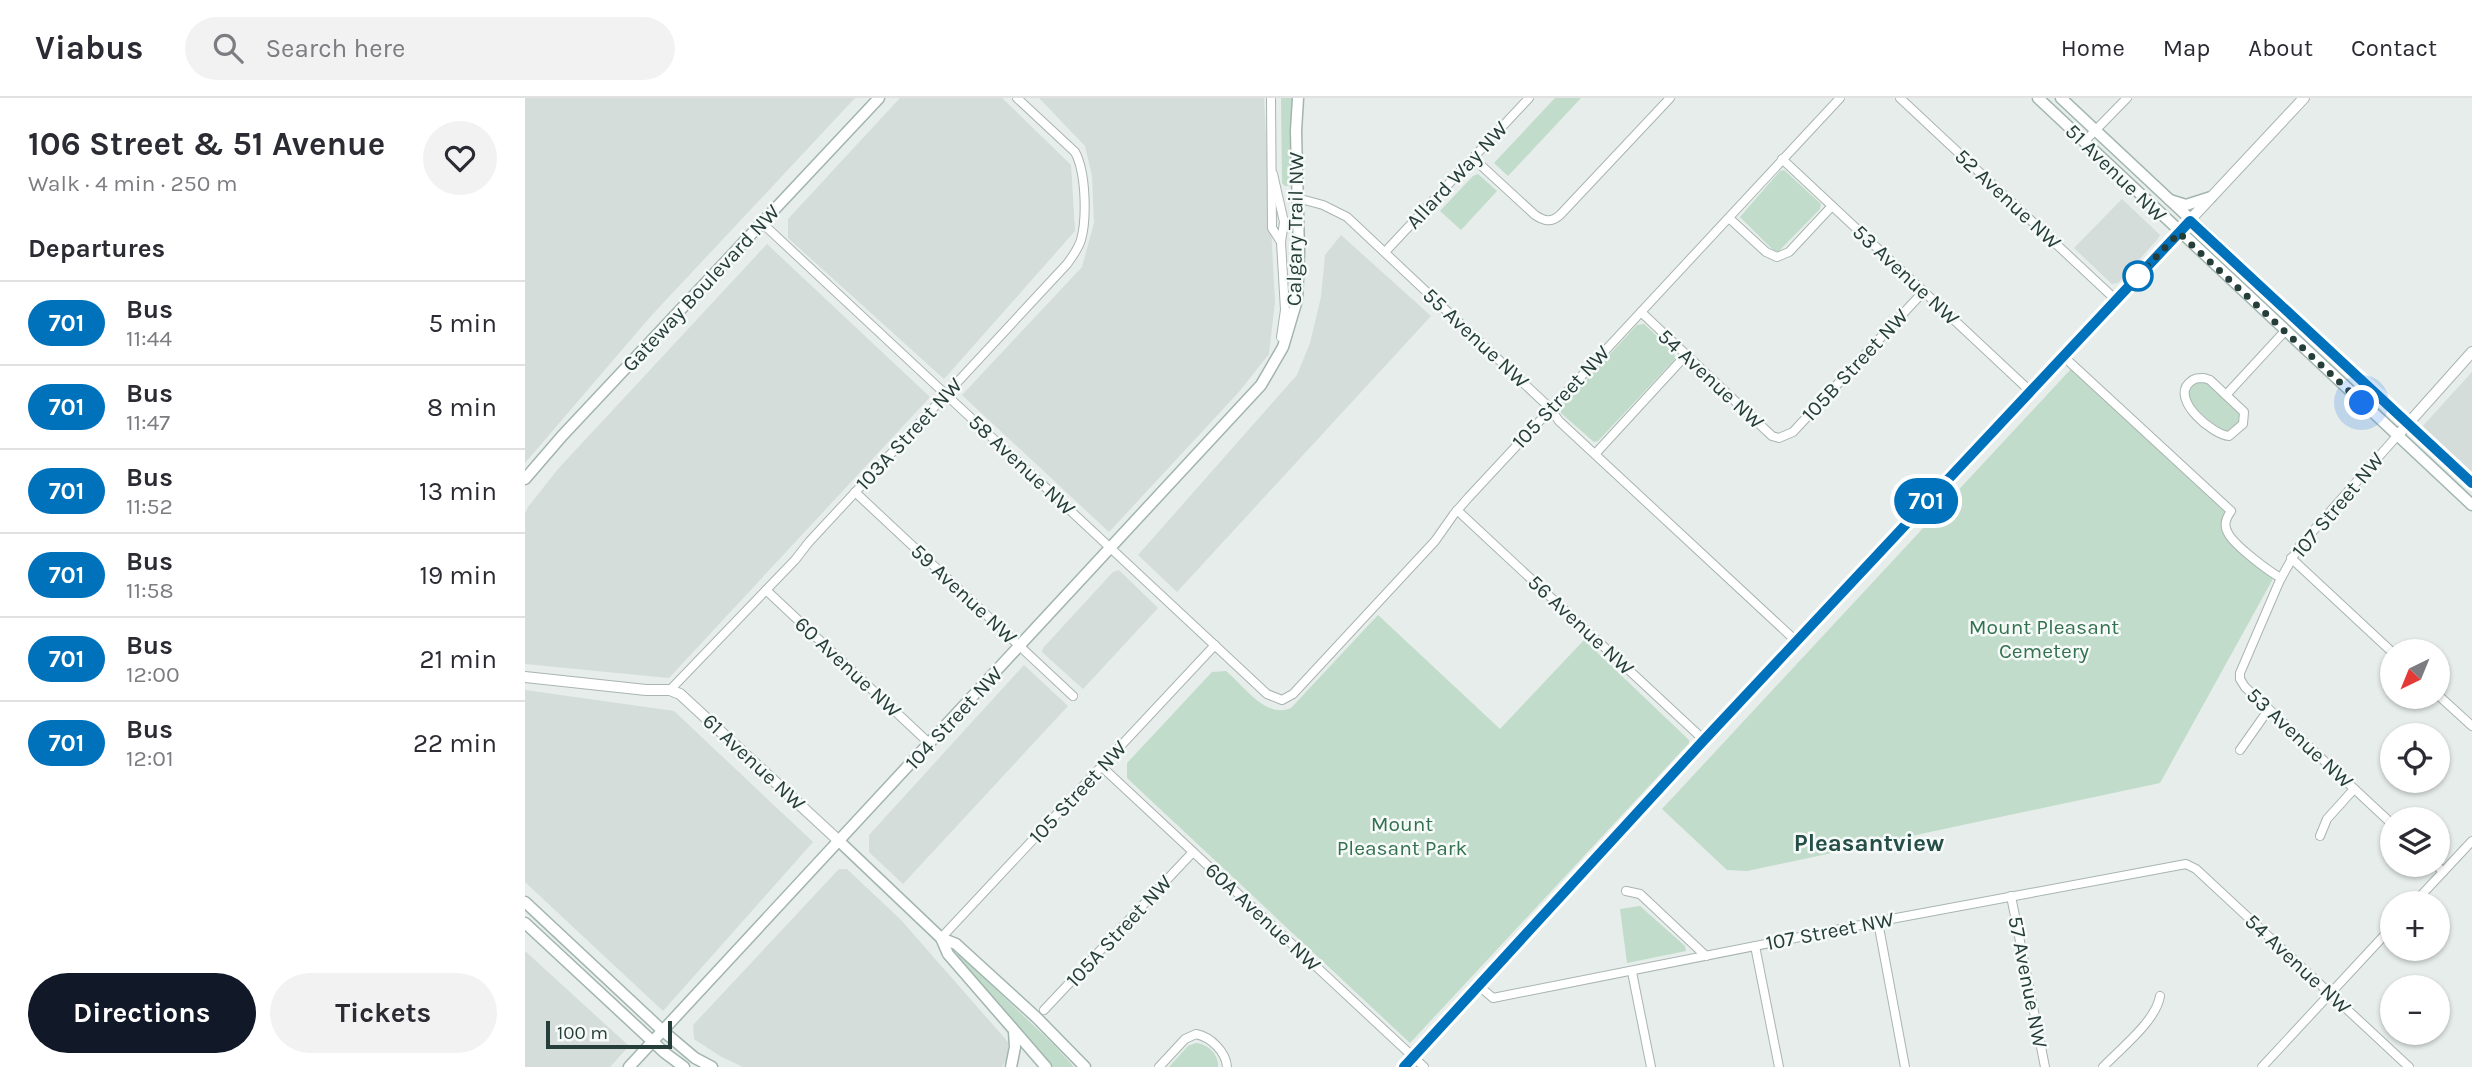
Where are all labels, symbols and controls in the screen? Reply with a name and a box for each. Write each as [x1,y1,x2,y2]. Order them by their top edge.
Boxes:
search box [185,17,675,80]
text: Viabus [35,29,143,67]
icon: search [209,29,247,67]
text: Search here [265,33,405,64]
text: Home [2061,34,2125,62]
text: Map [2163,34,2210,62]
text: About [2248,34,2313,62]
text: Contact [2351,34,2437,62]
street label: Allard Way NW [1401,116,1513,234]
street label: 51 Avenue NW [2061,119,2172,227]
button: heart [423,121,497,195]
text: 106 Street & 51 Avenue [28,125,385,163]
street label: 52 Avenue NW [1950,144,2066,254]
street label: Calgary Trail NW [1282,151,1308,306]
text: Walk · 4 min · 250 m [28,170,237,197]
street label: Gateway Boulevard NW [617,199,785,376]
street label: 53 Avenue NW [1848,220,1964,330]
text: Departures [28,233,165,264]
unlabelled marker [2123,261,2153,291]
street label: 55 Avenue NW [1418,283,1534,393]
text: Bus [126,294,173,325]
street label: 105B Street NW [1797,304,1913,426]
text: 5 min [428,308,497,339]
text: 701 [49,309,84,337]
street label: 54 Avenue NW [1653,324,1769,434]
text: 11:44 [126,325,172,352]
street label: 105 Street NW [1507,340,1615,453]
street label: 103A Street NW [851,373,967,495]
text: Bus [126,378,173,409]
your location [2344,385,2379,420]
text: 8 min [427,392,497,423]
text: 701 [49,393,84,421]
text: 11:47 [126,409,170,436]
street label: 58 Avenue NW [964,410,1080,521]
street label: 107 Street NW [2287,447,2389,563]
text: Bus [126,462,173,493]
text: 13 min [419,476,497,507]
text: 701 [49,477,84,505]
line badge: 701 [1886,478,1966,524]
text: 701 [1908,487,1944,515]
text: 11:52 [126,493,173,520]
street label: 59 Avenue NW [906,539,1022,649]
text: Bus [126,546,173,577]
text: 19 min [419,560,497,591]
text: 701 [49,561,84,589]
street label: 56 Avenue NW [1523,570,1639,680]
text: 11:58 [126,577,174,604]
street label: 60 Avenue NW [790,612,906,723]
park label: Mount Pleasant Cemetery [1969,615,2119,663]
text: Bus [126,630,173,661]
north arrow [2380,639,2450,709]
map controls [2380,639,2450,1045]
text: 21 min [419,644,497,675]
text: 701 [49,645,84,673]
text: 12:00 [126,661,180,688]
street label: 104 Street NW [900,661,1008,774]
street label: 53 Avenue NW [2242,683,2358,793]
street label: 61 Avenue NW [698,708,810,816]
text: Bus [126,714,173,745]
button: locate [2380,723,2450,793]
text: 22 min [413,728,497,759]
text: 701 [49,729,84,757]
street label: 105 Street NW [1024,735,1132,848]
text: 12:01 [126,745,173,772]
button: layers [2380,807,2450,877]
park label: Mount Pleasant Park [1337,812,1467,860]
district label: Pleasantview [1794,829,1944,857]
street label: 60A Avenue NW [1200,857,1326,977]
street label: 105A Street NW [1061,870,1177,992]
button: + [2380,891,2450,961]
street label: 107 Street NW [1764,907,1896,955]
street label: 54 Avenue NW [2240,909,2356,1019]
street label: 57 Avenue NW [2003,914,2053,1050]
button: Directions [28,973,256,1053]
button: Tickets [270,973,497,1053]
button: − [2380,975,2450,1045]
scale bar [546,1018,672,1050]
text: 100 m [557,1022,608,1044]

